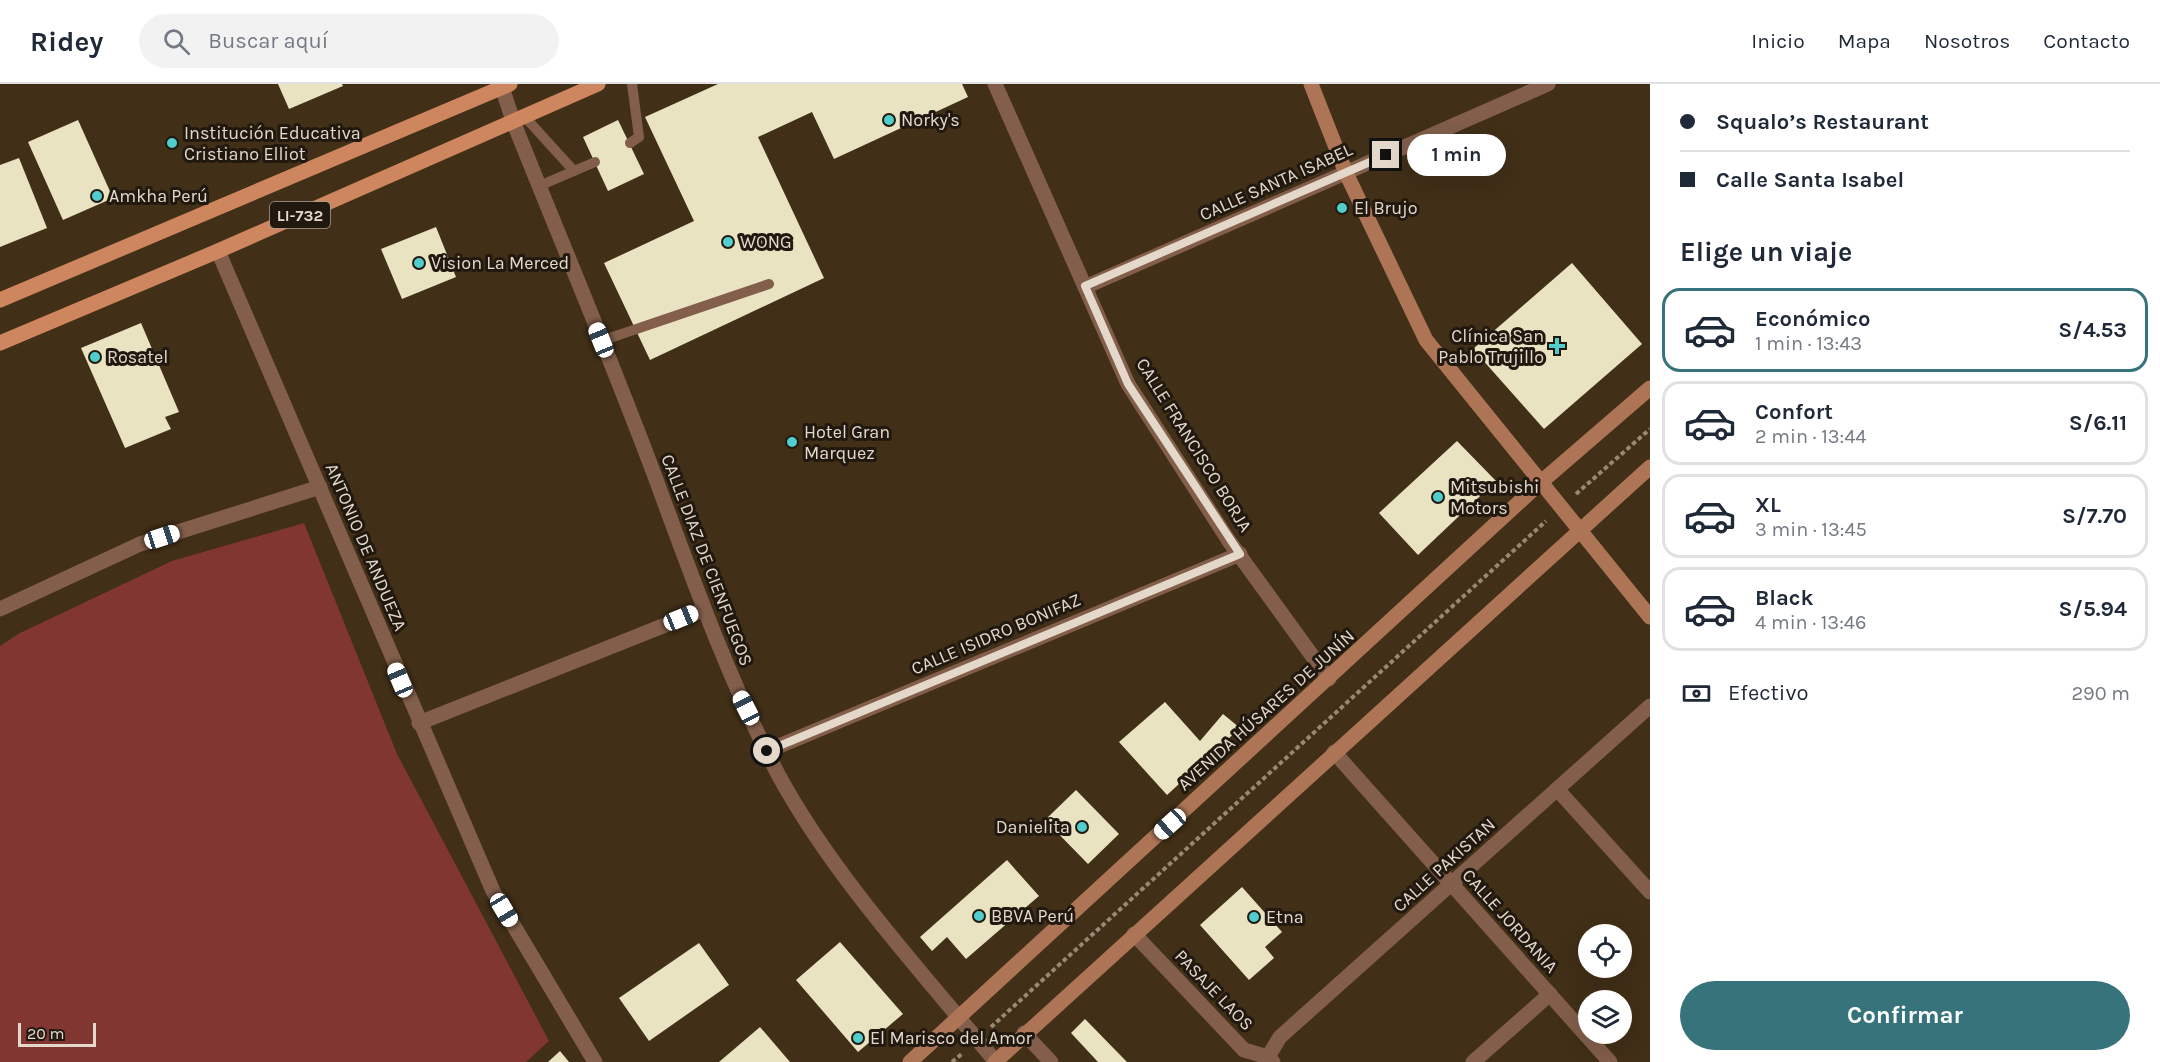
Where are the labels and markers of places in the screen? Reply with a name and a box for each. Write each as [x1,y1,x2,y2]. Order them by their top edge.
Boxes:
place label: Norky's [901,109,960,131]
marker: Norky's [882,113,896,127]
place label: Institución Educativa Cristiano Elliot [184,122,361,165]
marker: Institución Educativa Cristiano Elliot [165,136,179,150]
place label: Amkha Perú [109,185,208,207]
marker: Amkha Perú [90,189,104,203]
place label: El Brujo [1354,197,1418,219]
marker: El Brujo [1335,201,1349,215]
place label: WONG [740,231,792,253]
marker: WONG [721,235,735,249]
place label: Vision La Merced [431,252,569,274]
marker: Vision La Merced [412,256,426,270]
place label: Clínica San Pablo Trujillo [1438,325,1544,368]
marker: Clínica San Pablo Trujillo [1548,337,1566,355]
place label: Rosatel [107,346,168,368]
marker: Rosatel [88,350,102,364]
place label: Hotel Gran Marquez [804,421,890,464]
marker: Hotel Gran Marquez [785,435,799,449]
place label: Mitsubishi Motors [1450,476,1539,519]
marker: Mitsubishi Motors [1431,490,1445,504]
place label: Danielita [996,816,1070,838]
marker: Danielita [1075,820,1089,834]
place label: BBVA Perú [991,905,1074,927]
place label: Etna [1266,906,1304,928]
marker: BBVA Perú [972,909,986,923]
marker: Etna [1247,910,1261,924]
place label: El Marisco del Amor [870,1027,1033,1049]
marker: El Marisco del Amor [851,1031,865,1045]

